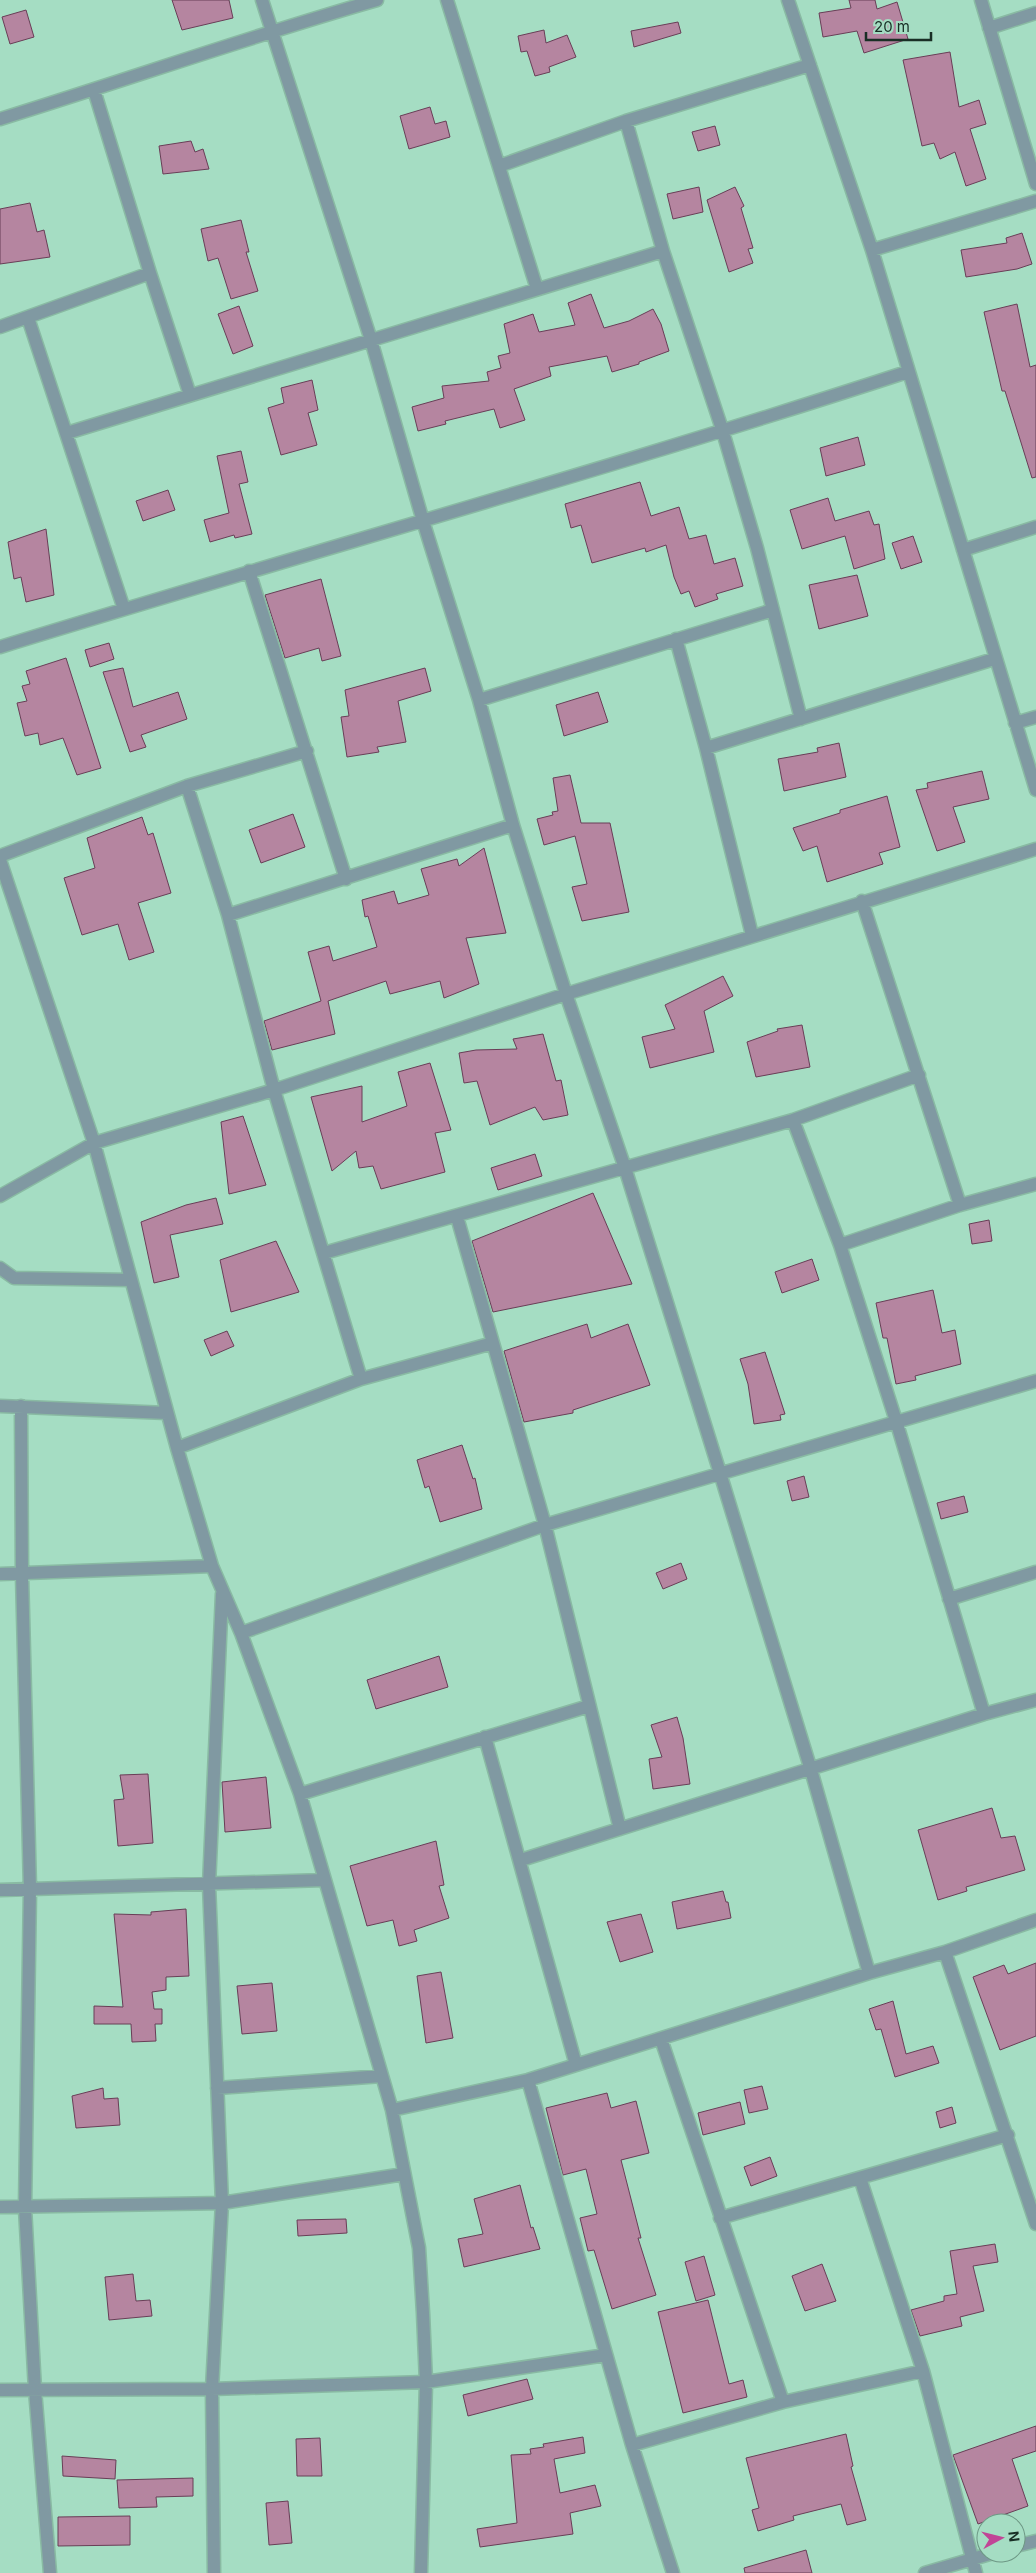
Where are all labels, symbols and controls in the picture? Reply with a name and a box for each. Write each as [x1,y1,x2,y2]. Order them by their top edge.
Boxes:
scale bar [866,10,931,42]
text: 20 m [874,17,910,36]
north arrow [976,2513,1026,2563]
text: N [1005,2530,1023,2543]

